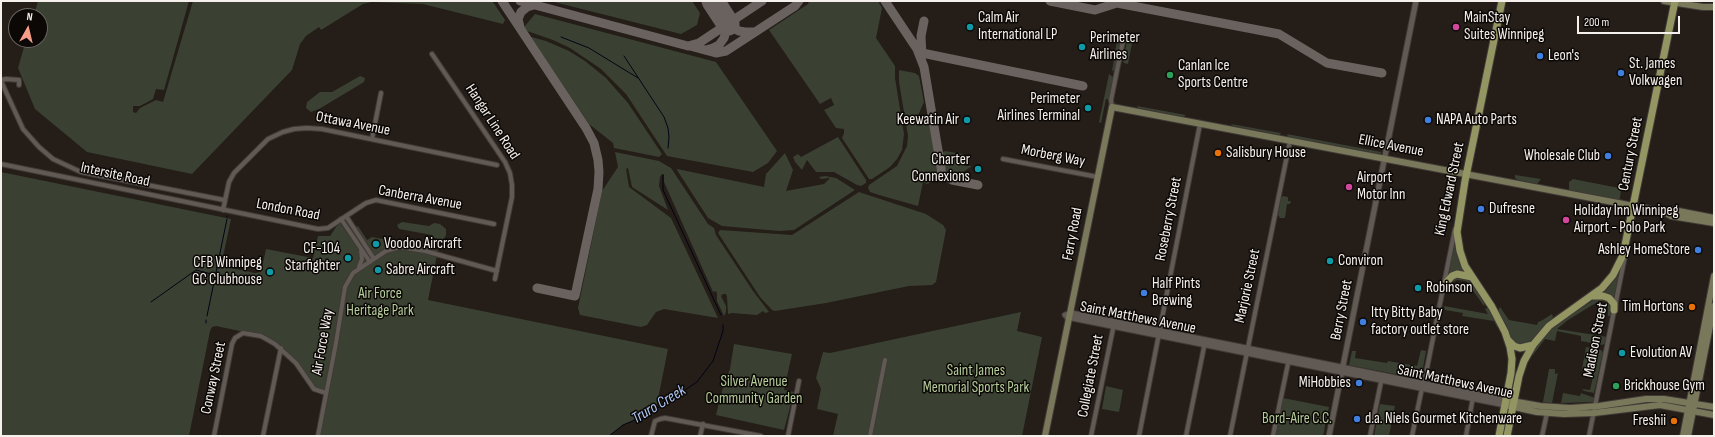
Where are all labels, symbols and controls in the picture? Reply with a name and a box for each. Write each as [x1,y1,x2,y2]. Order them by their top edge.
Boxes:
north arrow [8,8,48,48]
scale bar [1579,8,1682,34]
place label: Calm Air International LP [978,9,1057,44]
place label: MainStay Suites Winnipeg [1464,9,1544,44]
text: N [26,10,33,23]
text: 200 m [1584,15,1609,30]
marker: Calm Air International LP [965,22,975,32]
marker: MainStay Suites Winnipeg [1451,22,1461,32]
place label: Perimeter Airlines [1090,29,1140,64]
marker: Perimeter Airlines [1077,42,1087,52]
place label: Leon's [1548,47,1579,65]
marker: Leon's [1535,51,1545,61]
place label: St. James Volkwagen [1629,55,1682,90]
place label: Canlan Ice Sports Centre [1178,57,1248,92]
marker: St. James Volkwagen [1616,68,1626,78]
marker: Canlan Ice Sports Centre [1165,70,1175,80]
street label: Hangar Line Road [461,81,523,163]
place label: Perimeter Airlines Terminal [998,90,1080,125]
marker: Perimeter Airlines Terminal [1083,103,1093,113]
street label: Ottawa Avenue [314,108,392,140]
place label: Keewatin Air [897,111,959,129]
place label: NAPA Auto Parts [1436,111,1517,129]
marker: Keewatin Air [962,115,972,125]
marker: NAPA Auto Parts [1423,115,1433,125]
street label: Century Street [1615,116,1647,192]
street label: Ellice Avenue [1357,131,1425,161]
street label: Morberg Way [1019,141,1087,171]
street label: King Edward Street [1431,141,1469,237]
place label: Salisbury House [1226,144,1306,162]
place label: Wholesale Club [1524,147,1600,165]
marker: Salisbury House [1213,148,1223,158]
place label: Charter Connexions [911,151,970,186]
marker: Wholesale Club [1603,151,1613,161]
street label: Intersite Road [79,159,151,191]
marker: Charter Connexions [973,164,983,174]
place label: Airport Motor Inn [1357,169,1405,204]
street label: Roseberry Street [1152,175,1186,263]
street label: Canberra Avenue [377,182,463,214]
marker: Airport Motor Inn [1344,182,1354,192]
street label: London Road [255,195,321,225]
place label: Dufresne [1489,200,1535,218]
place label: Holiday Inn Winnipeg Airport - Polo Park [1574,202,1679,237]
marker: Dufresne [1476,204,1486,214]
street label: Ferry Road [1059,206,1087,262]
marker: Holiday Inn Winnipeg Airport - Polo Park [1561,215,1571,225]
place label: Voodoo Aircraft [384,235,462,253]
marker: Voodoo Aircraft [371,239,381,249]
place label: CF-104 Starfighter [285,240,340,275]
place label: Ashley HomeStore [1598,241,1690,259]
marker: Ashley HomeStore [1693,245,1703,255]
street label: Marjorie Street [1231,247,1265,325]
place label: Conviron [1338,252,1383,270]
marker: CF-104 Starfighter [343,253,353,263]
place label: CFB Winnipeg GC Clubhouse [192,254,262,289]
marker: Conviron [1325,256,1335,266]
place label: Sabre Aircraft [386,261,455,279]
marker: Sabre Aircraft [373,265,383,275]
marker: CFB Winnipeg GC Clubhouse [265,267,275,277]
place label: Half Pints Brewing [1152,275,1200,310]
street label: Berry Street [1327,278,1357,342]
place label: Robinson [1426,279,1472,297]
marker: Robinson [1413,283,1423,293]
park label: Air Force Heritage Park [346,285,414,320]
marker: Half Pints Brewing [1139,288,1149,298]
street label: Saint Matthews Avenue [1079,298,1197,338]
place label: Tim Hortons [1622,298,1684,316]
street label: Madison Street [1580,301,1612,379]
marker: Tim Hortons [1687,302,1697,312]
place label: Itty Bitty Baby factory outlet store [1371,304,1469,339]
street label: Air Force Way [308,308,338,376]
marker: Itty Bitty Baby factory outlet store [1358,317,1368,327]
street label: Collegiate Street [1074,333,1108,419]
street label: Conway Street [198,340,230,416]
place label: Evolution AV [1630,344,1692,362]
marker: Evolution AV [1617,348,1627,358]
street label: Saint Matthews Avenue [1396,361,1514,403]
park label: Saint James Memorial Sports Park [923,362,1029,397]
park label: Silver Avenue Community Garden [706,373,802,408]
place label: MiHobbies [1299,374,1351,392]
place label: Brickhouse Gym [1624,377,1705,395]
marker: MiHobbies [1354,378,1364,388]
water label: Truro Creek [628,381,690,429]
marker: Brickhouse Gym [1611,381,1621,391]
park label: Bord-Aire C.C. [1262,410,1332,428]
place label: d.a. Niels Gourmet Kitchenware [1365,410,1522,428]
place label: Freshii [1633,412,1666,430]
marker: d.a. Niels Gourmet Kitchenware [1352,414,1362,424]
marker: Freshii [1669,416,1679,426]

